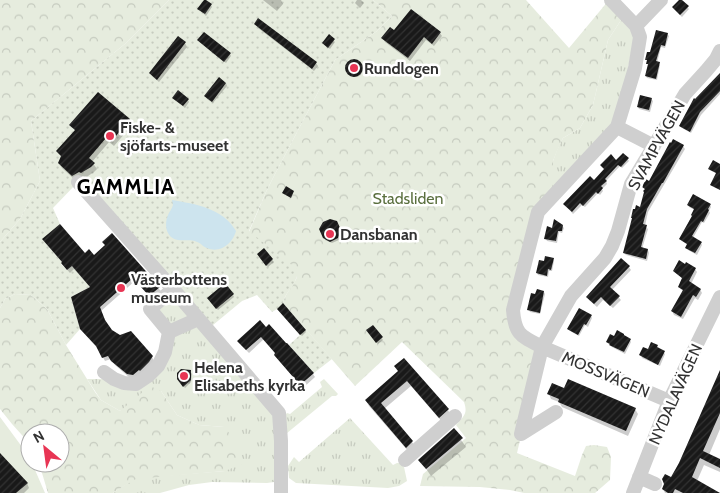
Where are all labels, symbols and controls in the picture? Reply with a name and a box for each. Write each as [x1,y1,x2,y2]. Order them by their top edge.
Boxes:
place label: Rundlogen [364,59,439,78]
marker: Rundlogen [348,62,360,74]
street label: SVAMPVÄGEN [624,97,689,193]
place label: Fiske- & sjöfarts-museet [120,118,229,155]
marker: Fiske- & sjöfarts-museet [104,130,116,142]
district label: GAMMLIA [77,174,175,199]
park label: Stadsliden [373,189,443,208]
place label: Dansbanan [340,225,418,244]
marker: Dansbanan [324,228,336,240]
place label: Västerbottens museum [131,270,227,307]
marker: Västerbottens museum [115,282,127,294]
street label: NYDALAVÄGEN [645,341,706,448]
street label: MOSSVÄGEN [559,347,653,401]
place label: Helena Elisabeths kyrka [194,358,305,395]
marker: Helena Elisabeths kyrka [178,370,190,382]
north arrow [20,423,70,473]
text: N [30,426,47,447]

